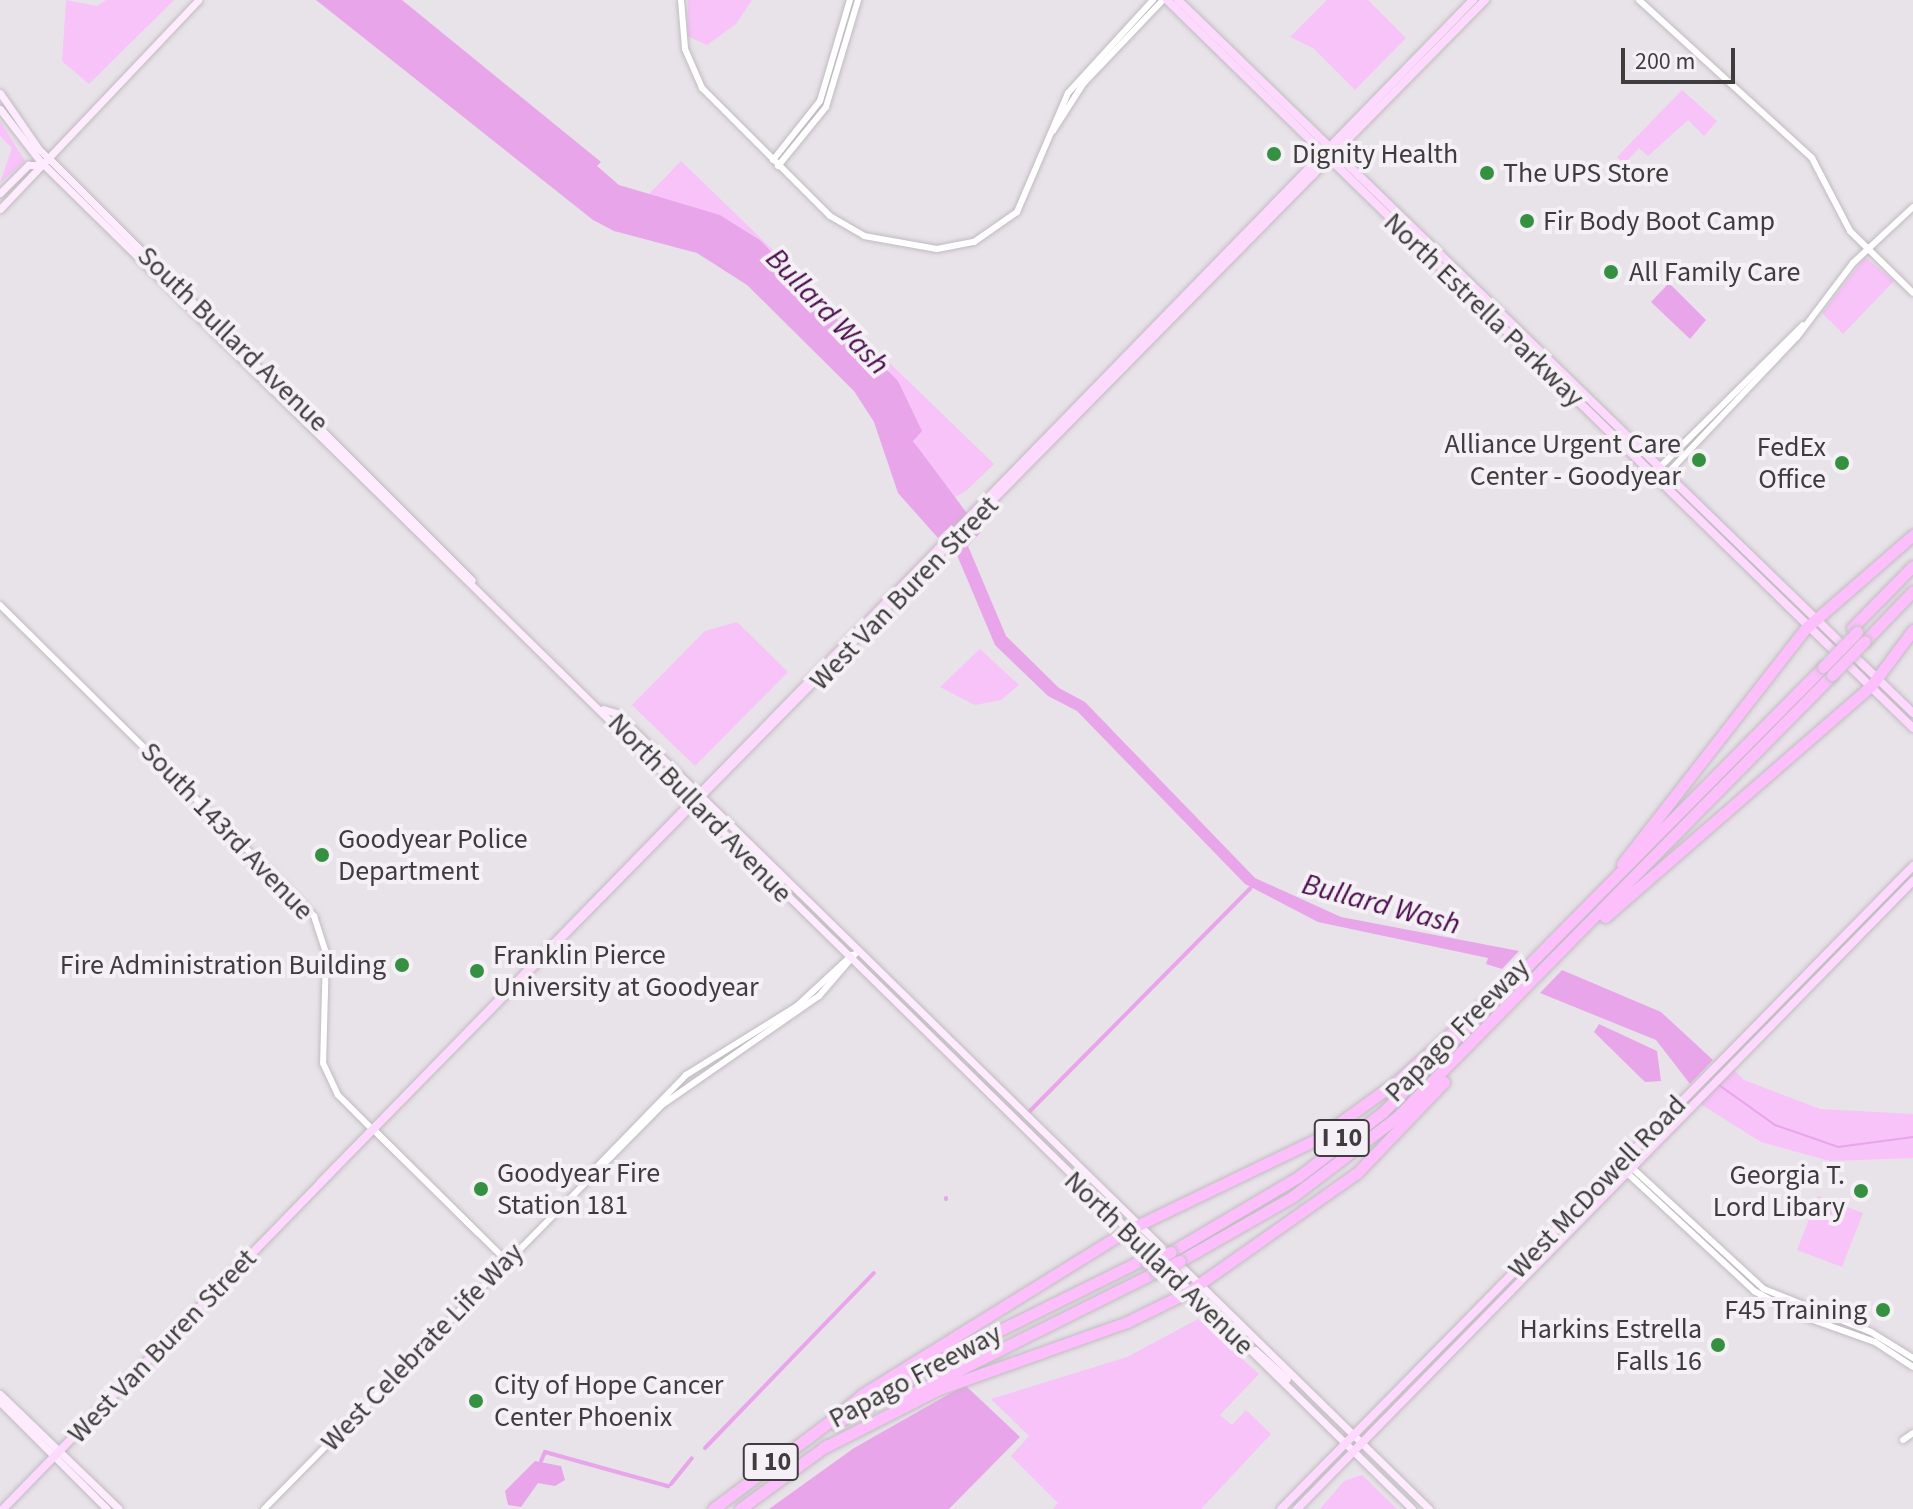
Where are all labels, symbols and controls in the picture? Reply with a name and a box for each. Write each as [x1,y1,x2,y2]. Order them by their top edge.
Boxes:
scale bar [1625,32,1739,82]
text: 200 m [1635,44,1695,79]
place label: Dignity Health [1292,137,1458,171]
marker: Dignity Health [1263,143,1285,165]
place label: The UPS Store [1503,156,1669,190]
marker: The UPS Store [1478,164,1496,182]
place label: Fir Body Boot Camp [1543,204,1775,238]
street label: North Estrella Parkway [1377,206,1591,414]
marker: Fir Body Boot Camp [1518,212,1536,230]
street label: South Bullard Avenue [130,239,336,439]
water label: Bullard Wash [758,241,896,383]
place label: All Family Care [1629,255,1800,289]
marker: All Family Care [1600,261,1622,283]
place label: Alliance Urgent Care Center - Goodyear [1445,427,1681,493]
place label: FedEx Office [1757,430,1826,496]
marker: Alliance Urgent Care Center - Goodyear [1688,449,1710,471]
marker: FedEx Office [1833,454,1851,472]
street label: West Van Buren Street [803,489,1005,697]
street label: North Bullard Avenue [601,706,799,910]
street label: South 143rd Avenue [134,735,320,927]
place label: Goodyear Police Department [338,822,528,888]
marker: Goodyear Police Department [313,846,331,864]
water label: Bullard Wash [1298,867,1464,943]
place label: Franklin Pierce University at Goodyear [493,938,759,1004]
place label: Fire Administration Building [60,948,386,982]
street label: Papago Freeway [1378,951,1536,1109]
marker: Fire Administration Building [393,956,411,974]
marker: Franklin Pierce University at Goodyear [468,962,486,980]
street label: West McDowell Road [1501,1088,1693,1286]
road number: I 10 [1312,1116,1372,1160]
place label: Goodyear Fire Station 181 [497,1156,660,1222]
place label: Georgia T. Lord Libary [1713,1158,1845,1224]
street label: North Bullard Avenue [1057,1164,1261,1362]
marker: Goodyear Fire Station 181 [472,1180,490,1198]
marker: Georgia T. Lord Libary [1852,1182,1870,1200]
street label: West Celebrate Life Way [314,1236,530,1458]
street label: West Van Buren Street [61,1242,263,1450]
place label: F45 Training [1724,1293,1867,1327]
marker: F45 Training [1874,1301,1892,1319]
place label: Harkins Estrella Falls 16 [1519,1312,1702,1378]
street label: Papago Freeway [823,1317,1007,1435]
marker: Harkins Estrella Falls 16 [1709,1336,1727,1354]
place label: City of Hope Cancer Center Phoenix [494,1368,724,1434]
marker: City of Hope Cancer Center Phoenix [465,1390,487,1412]
road number: I 10 [741,1440,801,1484]

